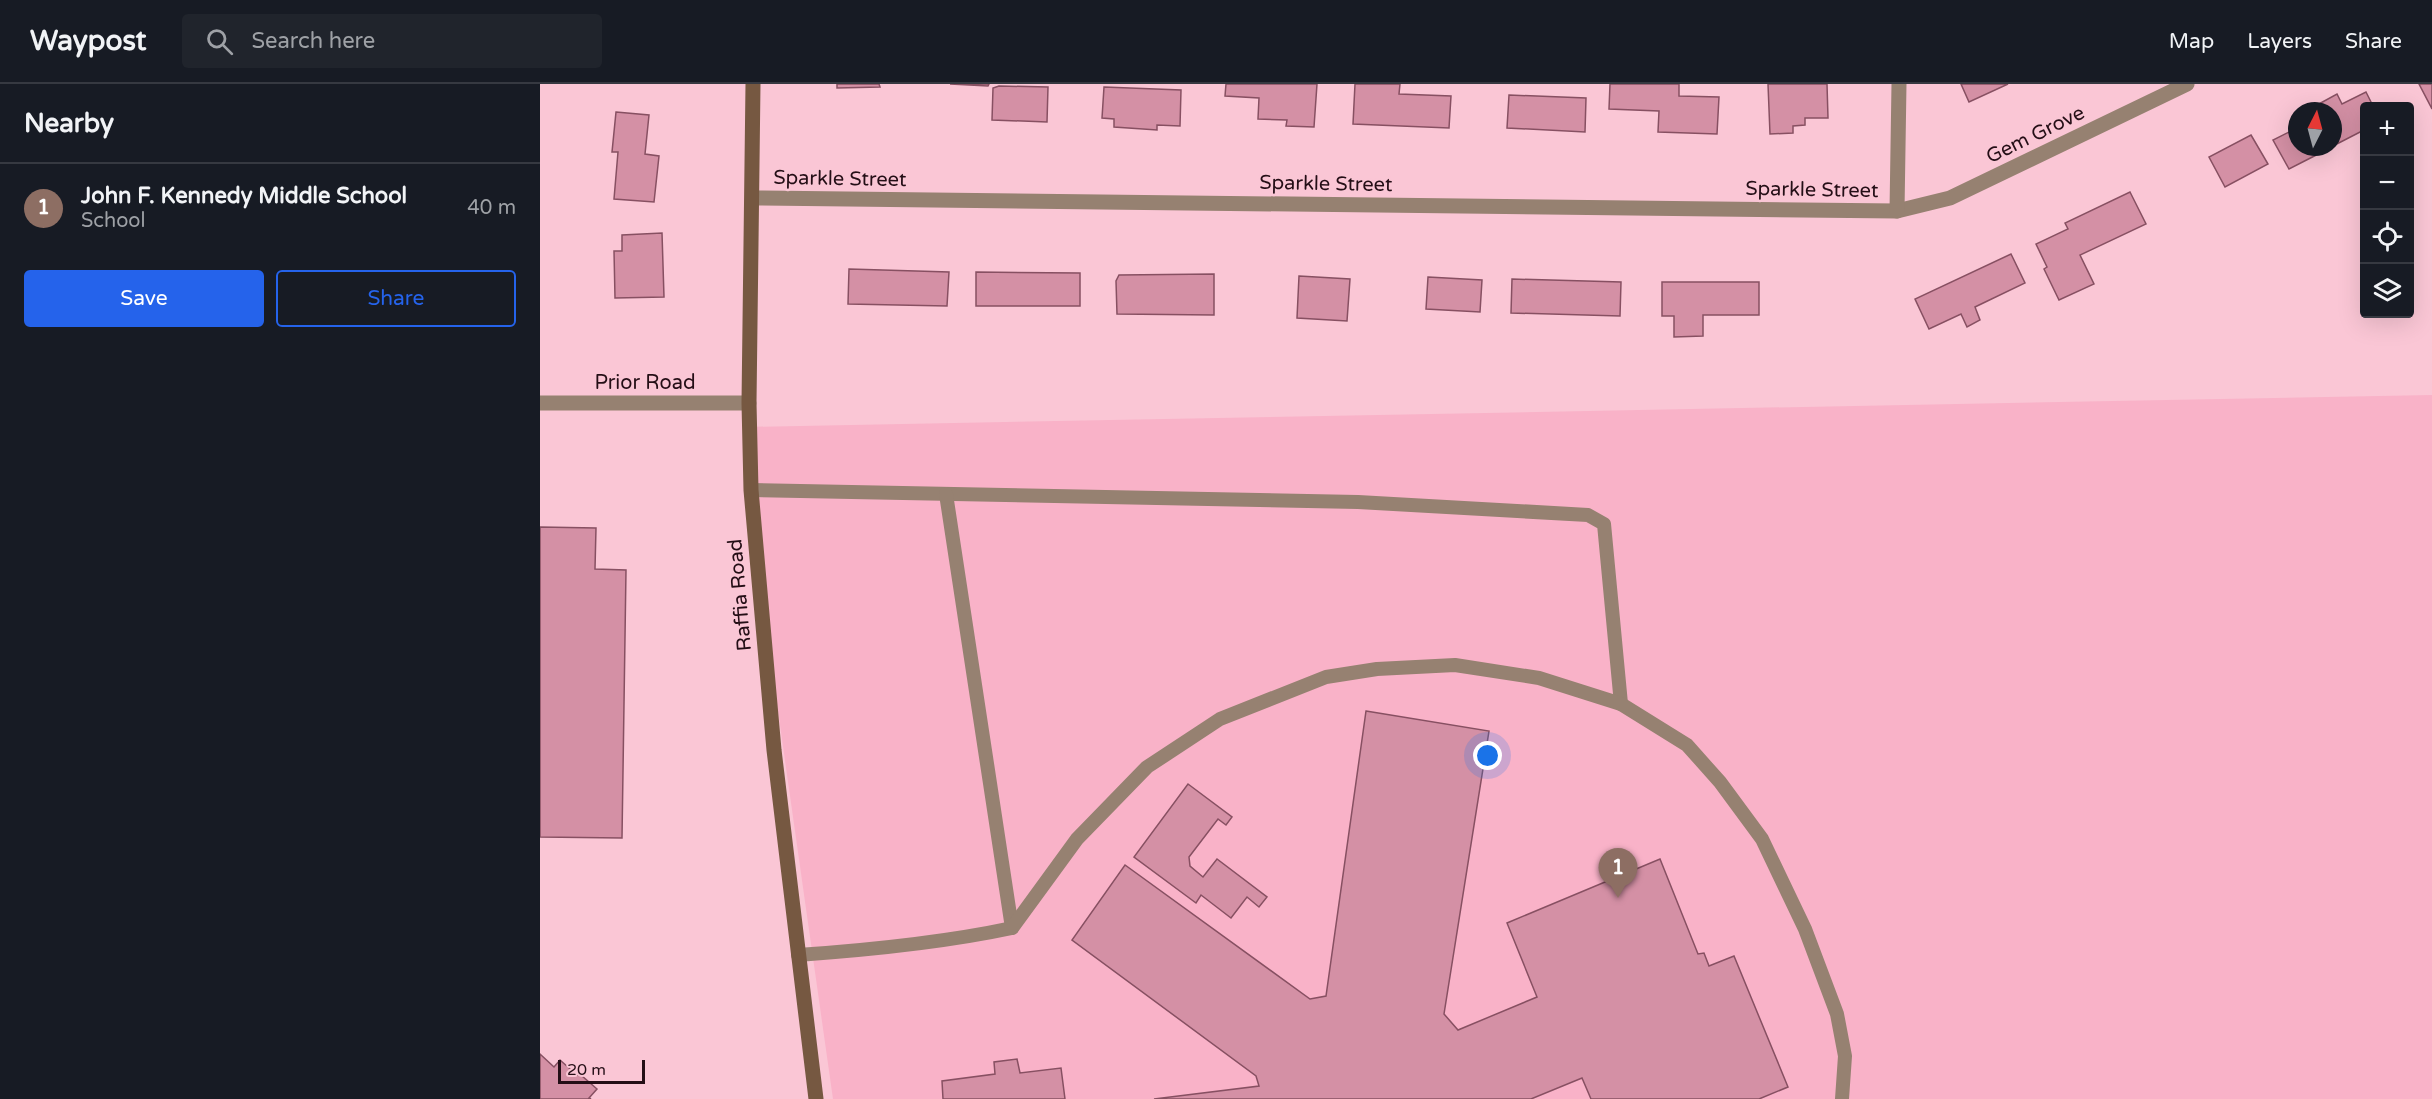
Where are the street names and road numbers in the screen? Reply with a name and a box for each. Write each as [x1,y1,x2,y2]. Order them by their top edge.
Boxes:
street label: Gem Grove [1982,101,2088,169]
street label: Sparkle Street [773,166,907,192]
street label: Sparkle Street [1259,171,1393,197]
street label: Sparkle Street [1745,177,1879,203]
street label: Prior Road [594,371,696,395]
street label: Raffia Road [723,538,757,652]

